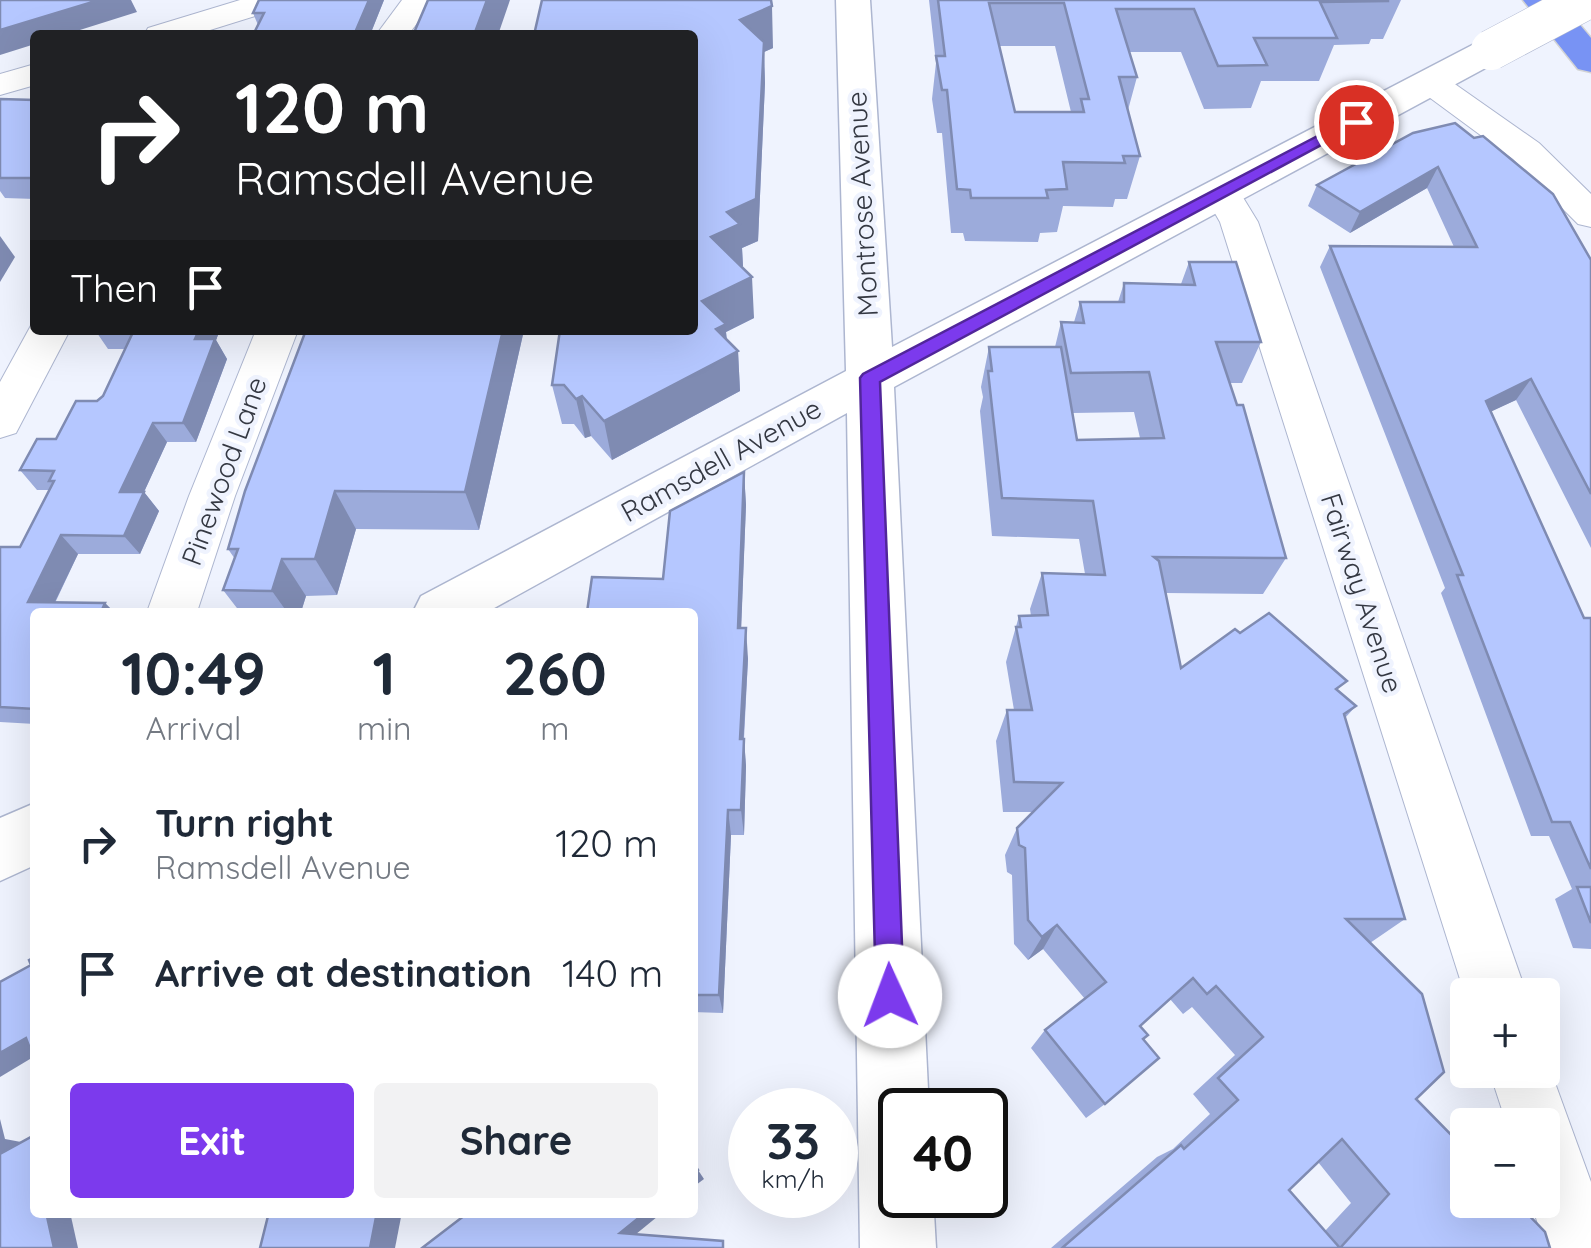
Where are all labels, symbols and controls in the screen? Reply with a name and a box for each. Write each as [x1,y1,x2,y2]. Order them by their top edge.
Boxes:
text: 120 m [235,63,429,151]
icon: right [70,70,200,200]
pin [1314,80,1399,165]
street label: Montrose Avenue [838,91,885,317]
icon: arrive [1329,95,1384,150]
text: Ramsdell Avenue [235,150,594,206]
icon: arrive [178,260,233,315]
text: Then [70,264,158,312]
street label: Pinewood Lane [173,372,274,570]
street label: Ramsdell Avenue [614,390,827,529]
street label: Fairway Avenue [1314,489,1411,697]
text: 10:49 [121,635,266,710]
text: 1 [373,635,396,710]
text: 260 [503,635,607,710]
text: Arrival [146,708,241,748]
text: min [357,708,412,748]
text: m [540,708,569,748]
text: Turn right [155,799,334,847]
icon: right [70,816,125,871]
text: 120 m [555,819,658,867]
text: Ramsdell Avenue [155,847,411,887]
position arrow [838,944,942,1048]
icon: arrive [70,946,125,1001]
text: Arrive at destination [155,949,532,997]
text: 140 m [562,949,663,997]
map controls [1450,978,1560,1218]
button: + [1450,978,1560,1088]
button: Exit [70,1083,354,1198]
button: Share [374,1083,658,1198]
speed limit sign: 40 [878,1088,1008,1218]
button: − [1450,1108,1560,1218]
text: 33 [766,1109,820,1172]
text: km/h [761,1163,825,1194]

